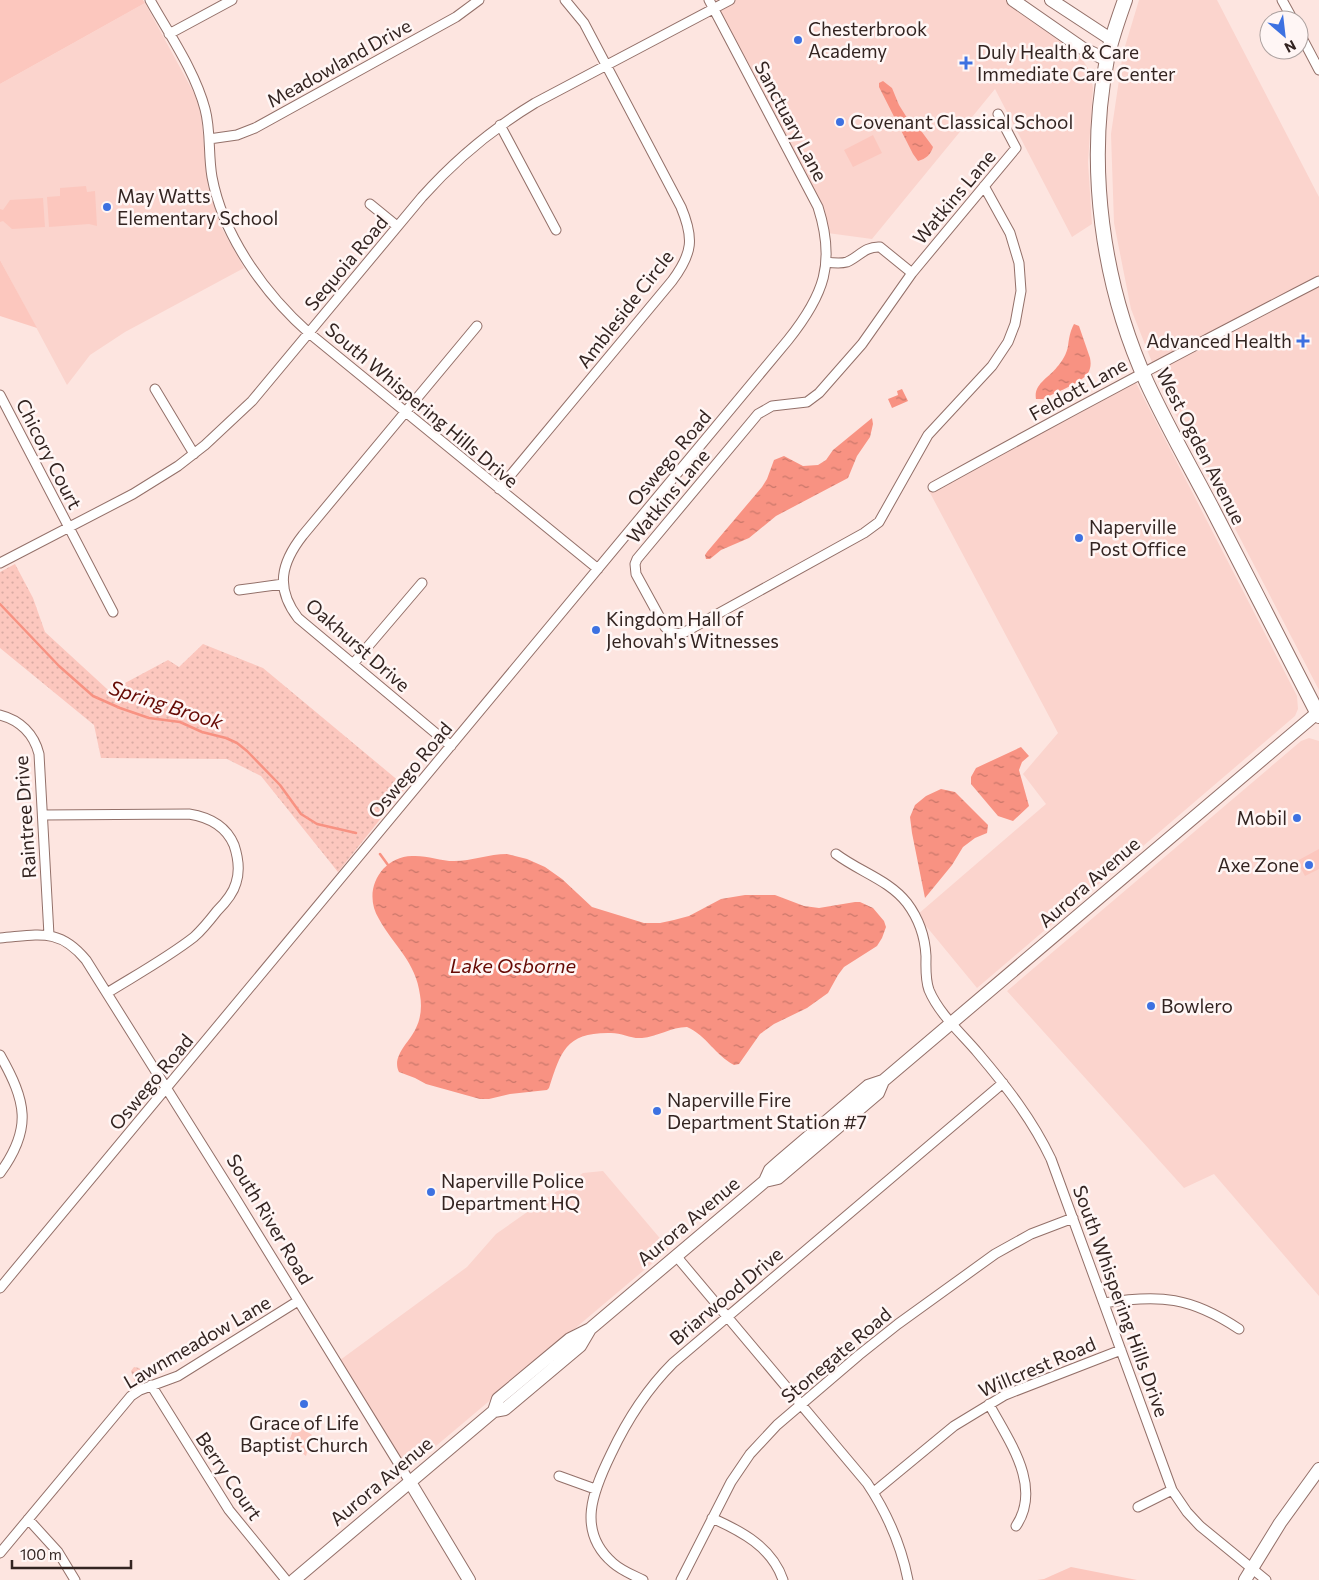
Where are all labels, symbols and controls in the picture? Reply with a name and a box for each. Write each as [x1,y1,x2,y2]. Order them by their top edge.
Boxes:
north arrow [1259,10,1309,60]
street label: Meadowland Drive [263,13,415,112]
place label: Chesterbrook Academy [808,17,927,62]
marker: Chesterbrook Academy [792,34,804,46]
text: N [1282,37,1299,57]
place label: Duly Health & Care Immediate Care Center [977,40,1176,85]
marker: Duly Health & Care Immediate Care Center [959,56,973,70]
street label: Sanctuary Lane [750,57,833,185]
place label: Covenant Classical School [850,110,1073,133]
marker: Covenant Classical School [834,116,846,128]
street label: Watkins Lane [907,145,1000,249]
place label: May Watts Elementary School [117,184,278,229]
marker: May Watts Elementary School [101,201,113,213]
street label: Sequoia Road [299,210,392,315]
street label: Ambleside Circle [571,245,678,372]
street label: South Whispering Hills Drive [321,317,523,492]
place label: Advanced Health [1146,329,1292,352]
marker: Advanced Health [1296,334,1310,348]
street label: Feldott Lane [1025,352,1131,425]
street label: West Ogden Avenue [1152,364,1251,528]
street label: Chicory Court [12,395,87,513]
street label: Oswego Road [622,405,715,510]
street label: Watkins Lane [621,444,714,548]
place label: Naperville Post Office [1089,515,1186,560]
marker: Naperville Post Office [1073,532,1085,544]
street label: Oakhurst Drive [302,593,415,696]
place label: Kingdom Hall of Jehovah's Witnesses [606,607,779,652]
marker: Kingdom Hall of Jehovah's Witnesses [590,624,602,636]
water label: Spring Brook [106,674,227,734]
street label: Oswego Road [363,717,456,822]
street label: Raintree Drive [9,755,40,879]
place label: Mobil [1237,806,1287,829]
marker: Mobil [1291,812,1303,824]
street label: Aurora Avenue [1033,831,1144,932]
place label: Axe Zone [1218,853,1299,876]
marker: Axe Zone [1303,859,1315,871]
water label: Lake Osborne [450,953,576,977]
place label: Bowlero [1161,994,1233,1017]
marker: Bowlero [1145,1000,1157,1012]
street label: Oswego Road [104,1029,197,1134]
place label: Naperville Fire Department Station #7 [667,1088,867,1133]
marker: Naperville Fire Department Station #7 [651,1105,663,1117]
street label: South River Road [222,1149,318,1288]
place label: Naperville Police Department HQ [441,1169,584,1214]
street label: Aurora Avenue [632,1171,744,1270]
street label: South Whispering Hills Drive [1069,1182,1174,1420]
marker: Naperville Police Department HQ [425,1186,437,1198]
street label: Briarwood Drive [665,1242,787,1350]
street label: Lawnmeadow Lane [119,1290,274,1393]
street label: Stonegate Road [776,1302,895,1407]
street label: Willcrest Road [975,1332,1099,1402]
marker: Grace of Life Baptist Church [298,1398,310,1410]
place label: Grace of Life Baptist Church [240,1411,368,1456]
street label: Berry Court [192,1427,267,1524]
street label: Aurora Avenue [325,1431,437,1530]
scale bar [12,1538,131,1570]
text: 100 m [20,1545,62,1563]

